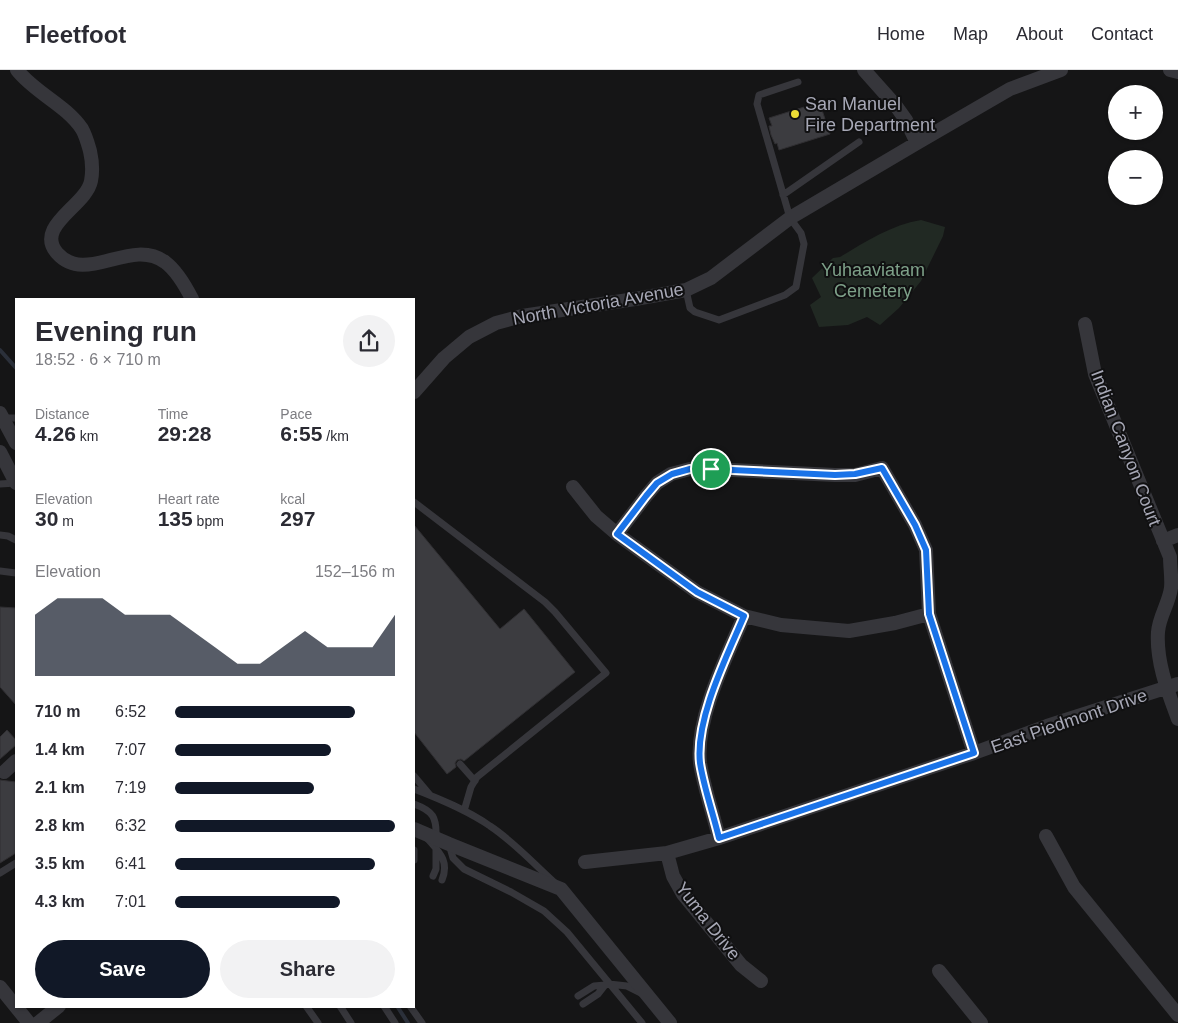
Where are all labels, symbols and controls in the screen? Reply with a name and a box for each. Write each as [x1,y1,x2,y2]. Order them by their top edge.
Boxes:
text: Fleetfoot [25,21,126,48]
text: Home [877,24,925,44]
text: Map [953,24,988,44]
text: About [1016,24,1063,44]
text: Contact [1091,24,1153,44]
map controls [1108,85,1163,205]
button: + [1108,85,1163,140]
place label: San Manuel Fire Department [805,94,935,135]
marker: San Manuel Fire Department [789,108,801,120]
button: − [1108,150,1163,205]
park label: Yuhaaviatam Cemetery [821,260,925,301]
street label: North Victoria Avenue [511,279,685,329]
button: share [343,315,395,367]
text: Evening run [35,316,197,347]
text: 18:52 · 6 × 710 m [35,351,161,368]
street label: Indian Canyon Court [1087,367,1165,529]
text: Distance [35,406,89,422]
text: Time [158,406,188,422]
text: Pace [280,406,312,422]
text: 4.26 [35,422,76,445]
text: 29:28 [158,422,211,445]
text: 6:55 [280,422,322,445]
text: km [76,428,98,444]
text: /km [322,428,349,444]
pin [690,448,732,490]
icon: arrive [697,455,725,483]
text: Elevation [35,491,93,507]
text: Heart rate [158,491,220,507]
text: kcal [280,491,305,507]
text: 30 [35,507,58,530]
text: 135 [158,507,193,530]
text: 297 [280,507,315,530]
text: m [58,513,74,529]
text: bpm [193,513,224,529]
text: Elevation [35,563,101,580]
text: 152–156 m [315,563,395,580]
street label: East Piedmont Drive [988,685,1150,757]
text: 710 m [35,703,80,720]
text: 6:52 [115,703,146,720]
text: 1.4 km [35,741,85,758]
text: 7:07 [115,741,146,758]
text: 2.1 km [35,779,85,796]
text: 7:19 [115,779,146,796]
text: 2.8 km [35,817,85,834]
text: 6:32 [115,817,146,834]
text: 3.5 km [35,855,85,872]
text: 6:41 [115,855,146,872]
street label: Yuma Drive [671,878,745,964]
text: 4.3 km [35,893,85,910]
text: 7:01 [115,893,146,910]
button: Save [35,940,210,998]
button: Share [220,940,395,998]

